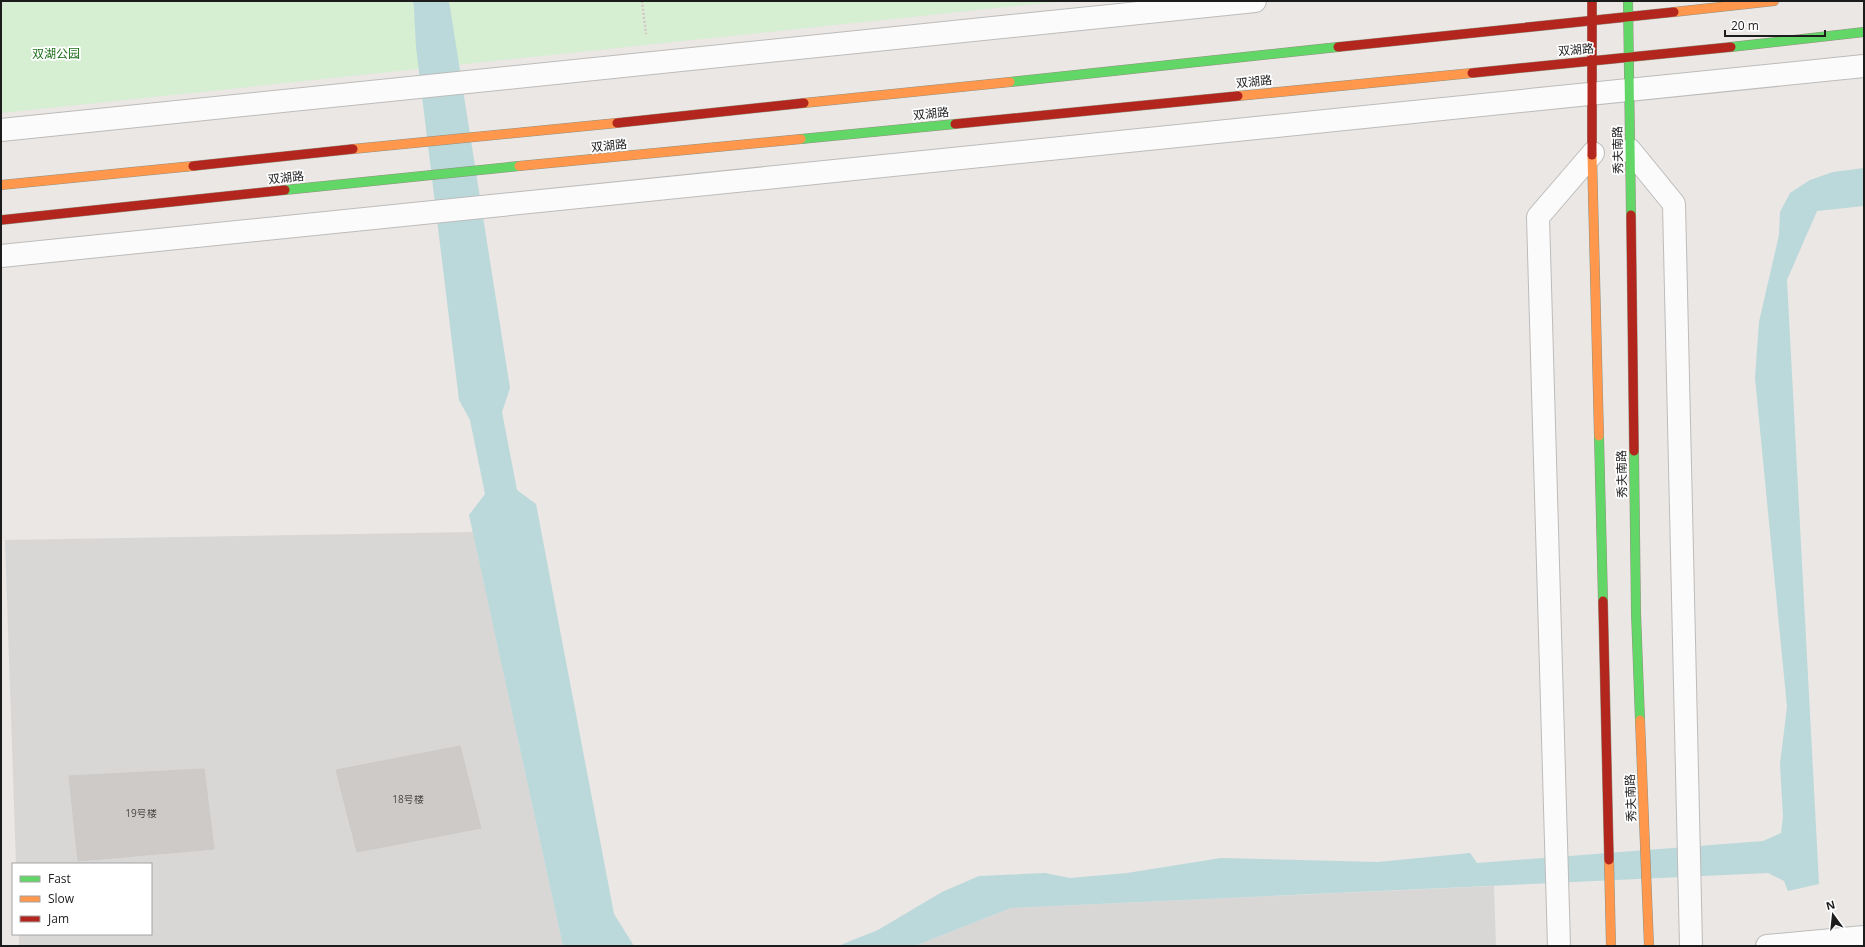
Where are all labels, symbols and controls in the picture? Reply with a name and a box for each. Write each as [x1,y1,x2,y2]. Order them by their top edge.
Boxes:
scale bar [1725,12,1825,38]
text: 20 m [1731,17,1759,34]
street label: 双湖路 [1557,39,1595,60]
park label: 双湖公园 [32,45,80,62]
street label: 双湖路 [1235,71,1273,92]
street label: 双湖路 [912,103,950,124]
street label: 秀夫南路 [1609,126,1626,174]
street label: 双湖路 [590,135,628,156]
street label: 双湖路 [267,167,305,188]
street label: 秀夫南路 [1613,450,1630,498]
street label: 秀夫南路 [1621,774,1640,822]
house number: 18号楼 [392,792,424,806]
house number: 19号楼 [125,806,157,820]
legend [12,863,152,935]
text: Fast [48,870,71,887]
text: Slow [48,890,75,907]
north arrow [1813,895,1853,935]
text: N [1824,896,1837,913]
text: Jam [47,910,69,927]

